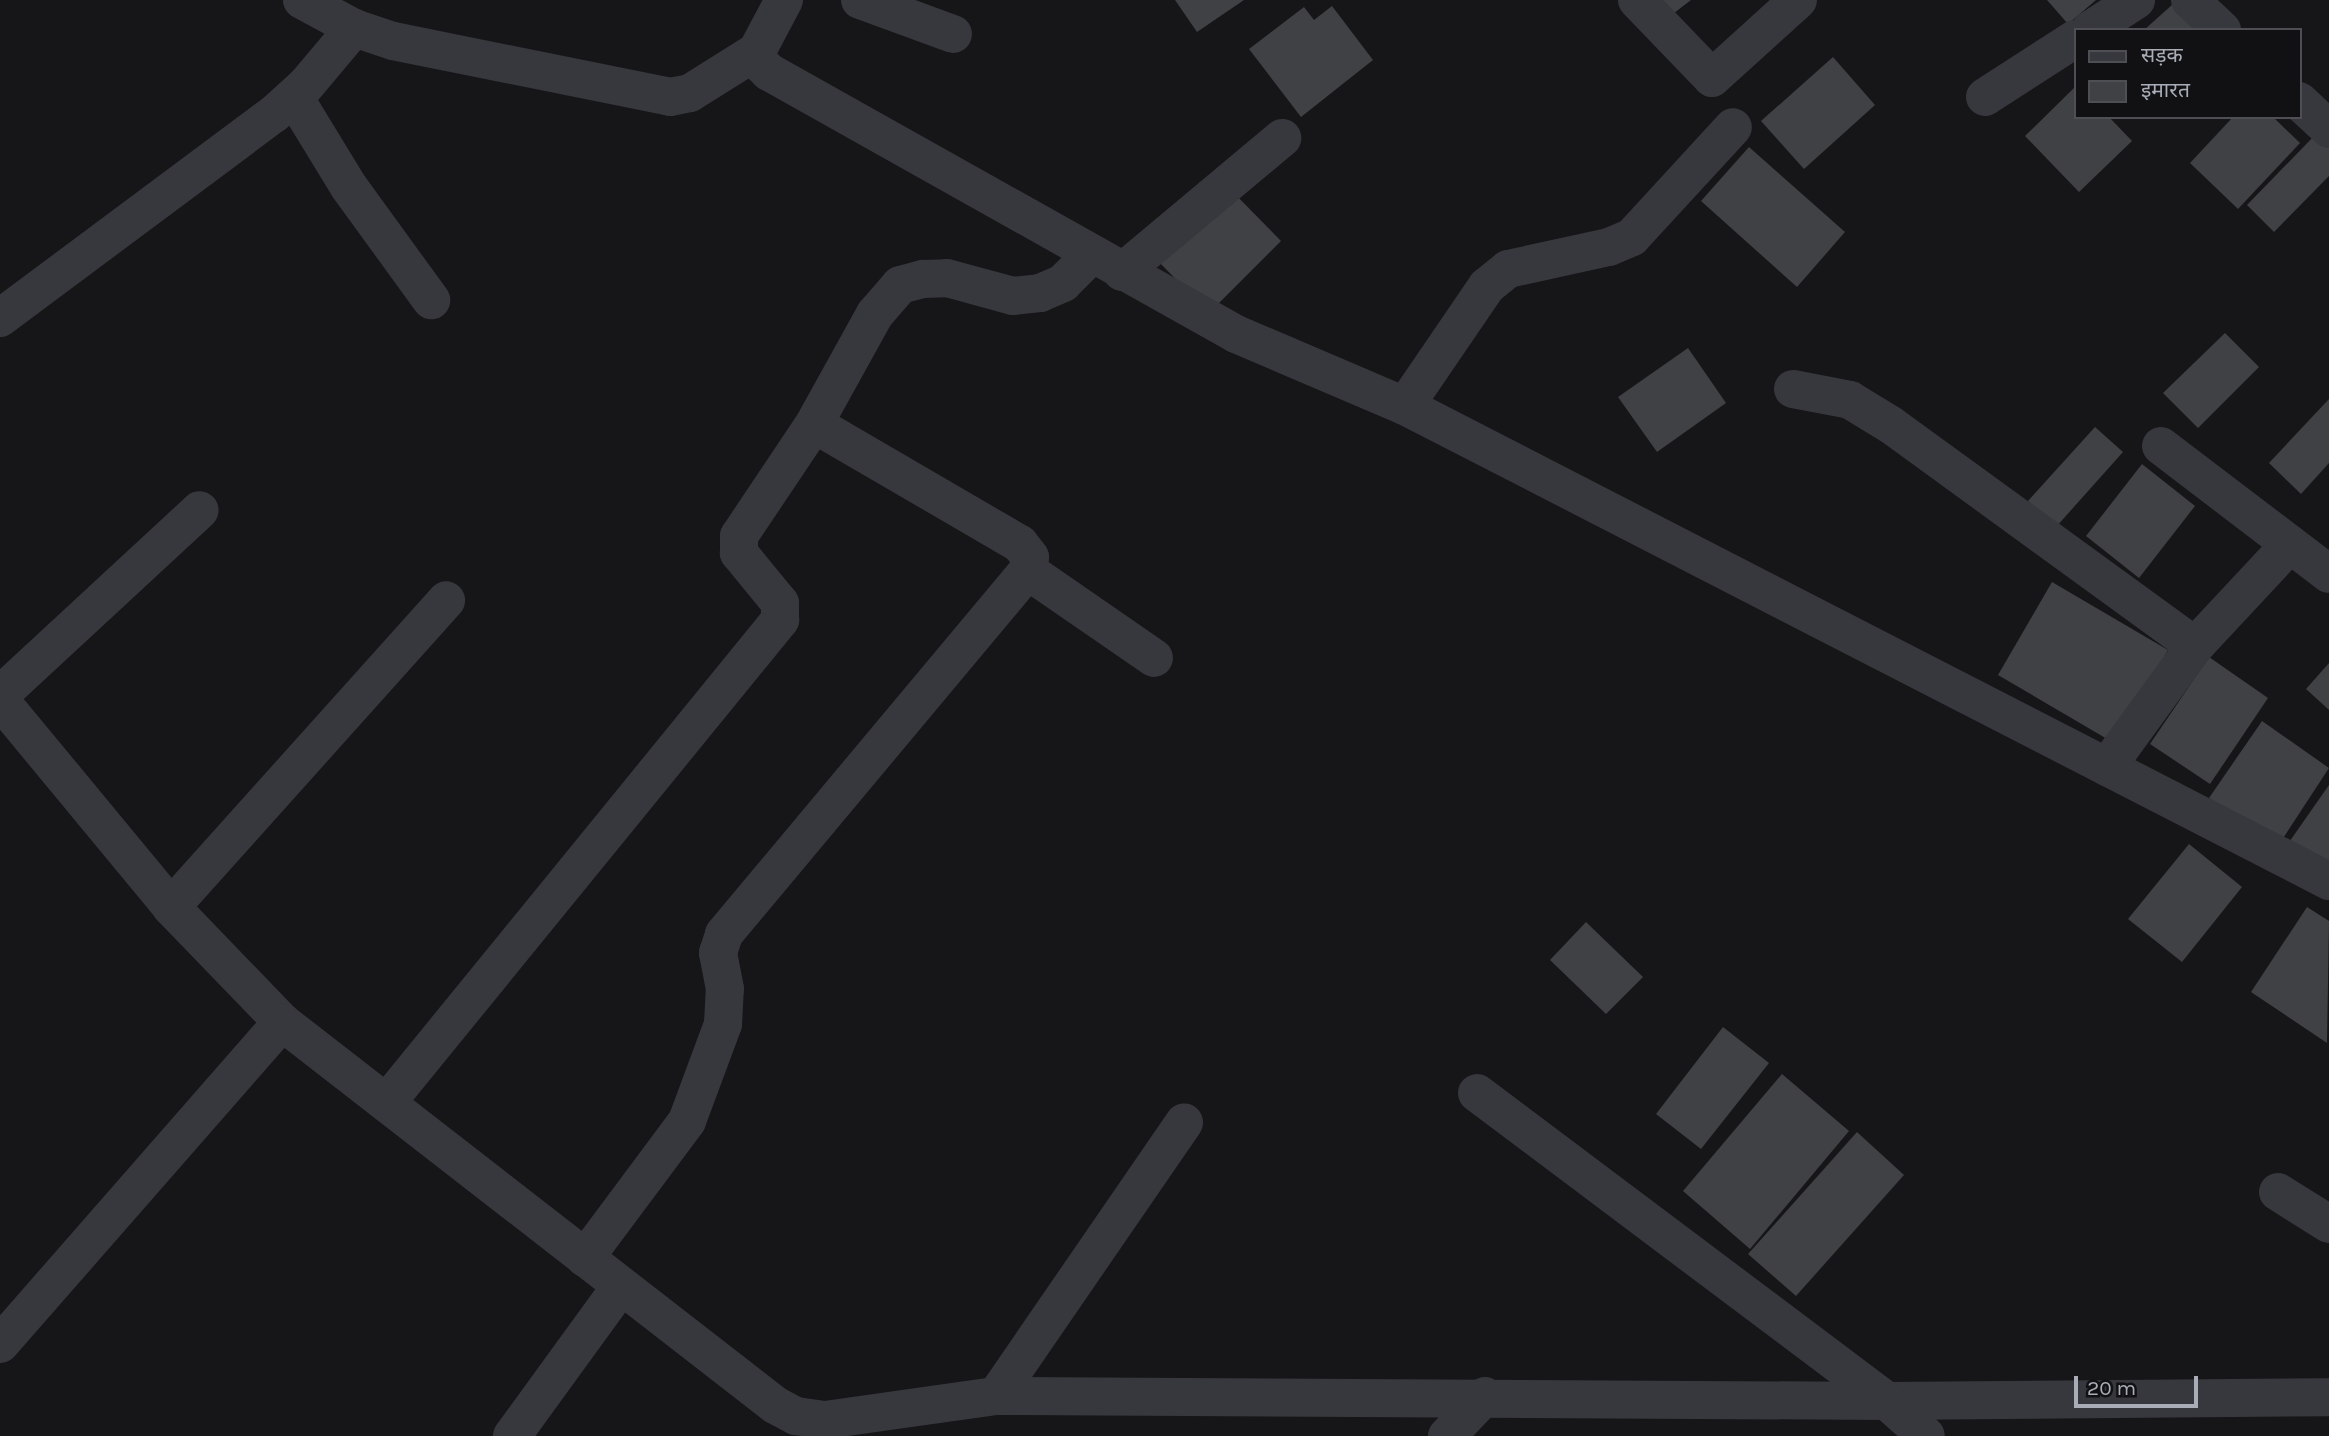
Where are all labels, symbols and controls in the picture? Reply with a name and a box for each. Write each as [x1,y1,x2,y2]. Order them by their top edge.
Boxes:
legend [2074,28,2301,119]
text: सड़क [2141,43,2183,67]
text: इमारत [2141,78,2190,102]
scale bar [2077,1362,2201,1406]
text: 20 m [2087,1376,2136,1400]

